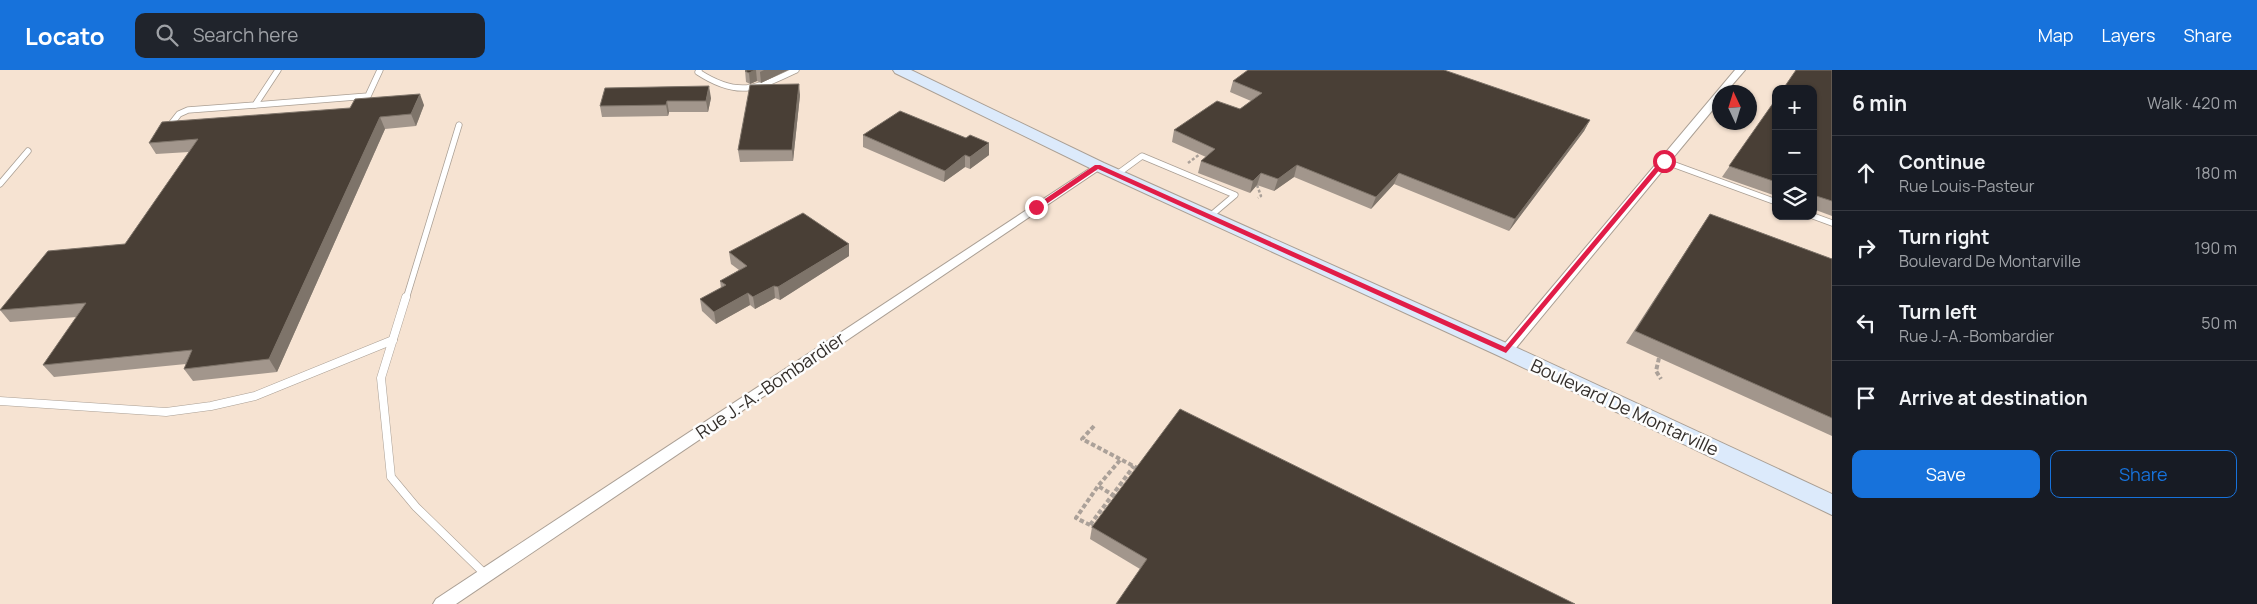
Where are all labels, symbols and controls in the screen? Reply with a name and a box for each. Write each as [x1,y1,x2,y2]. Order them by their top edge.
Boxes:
search box [135,13,485,58]
text: Locato [25,19,105,52]
icon: search [153,21,181,49]
text: Search here [193,22,298,48]
text: Map [2038,23,2073,47]
text: Layers [2101,23,2155,47]
text: Share [2183,23,2232,47]
north arrow [1712,85,1757,130]
map controls [1772,85,1817,220]
button: + [1772,85,1817,130]
text: 6 min [1852,89,1907,117]
text: Walk · 420 m [2147,92,2237,114]
button: − [1772,130,1817,175]
text: Continue [1899,149,1985,175]
route start [1653,150,1676,173]
icon: ahead [1852,159,1880,187]
text: 180 m [2195,162,2237,184]
button: layers [1772,175,1817,220]
text: Rue Louis-Pasteur [1899,175,2034,197]
route end [1025,196,1048,219]
text: Turn right [1899,224,1989,250]
icon: right [1852,234,1880,262]
text: 190 m [2194,237,2237,259]
text: Boulevard De Montarville [1899,250,2081,272]
text: Turn left [1899,299,1977,325]
icon: left [1852,309,1880,337]
text: 50 m [2201,312,2237,334]
text: Rue J.-A.-Bombardier [1899,325,2054,347]
street label: Rue J.-A.-Bombardier [691,326,850,444]
street label: Boulevard De Montarville [1527,353,1723,461]
icon: arrive [1852,384,1880,412]
text: Arrive at destination [1899,385,2088,411]
button: Save [1852,450,2040,498]
button: Share [2050,450,2237,498]

